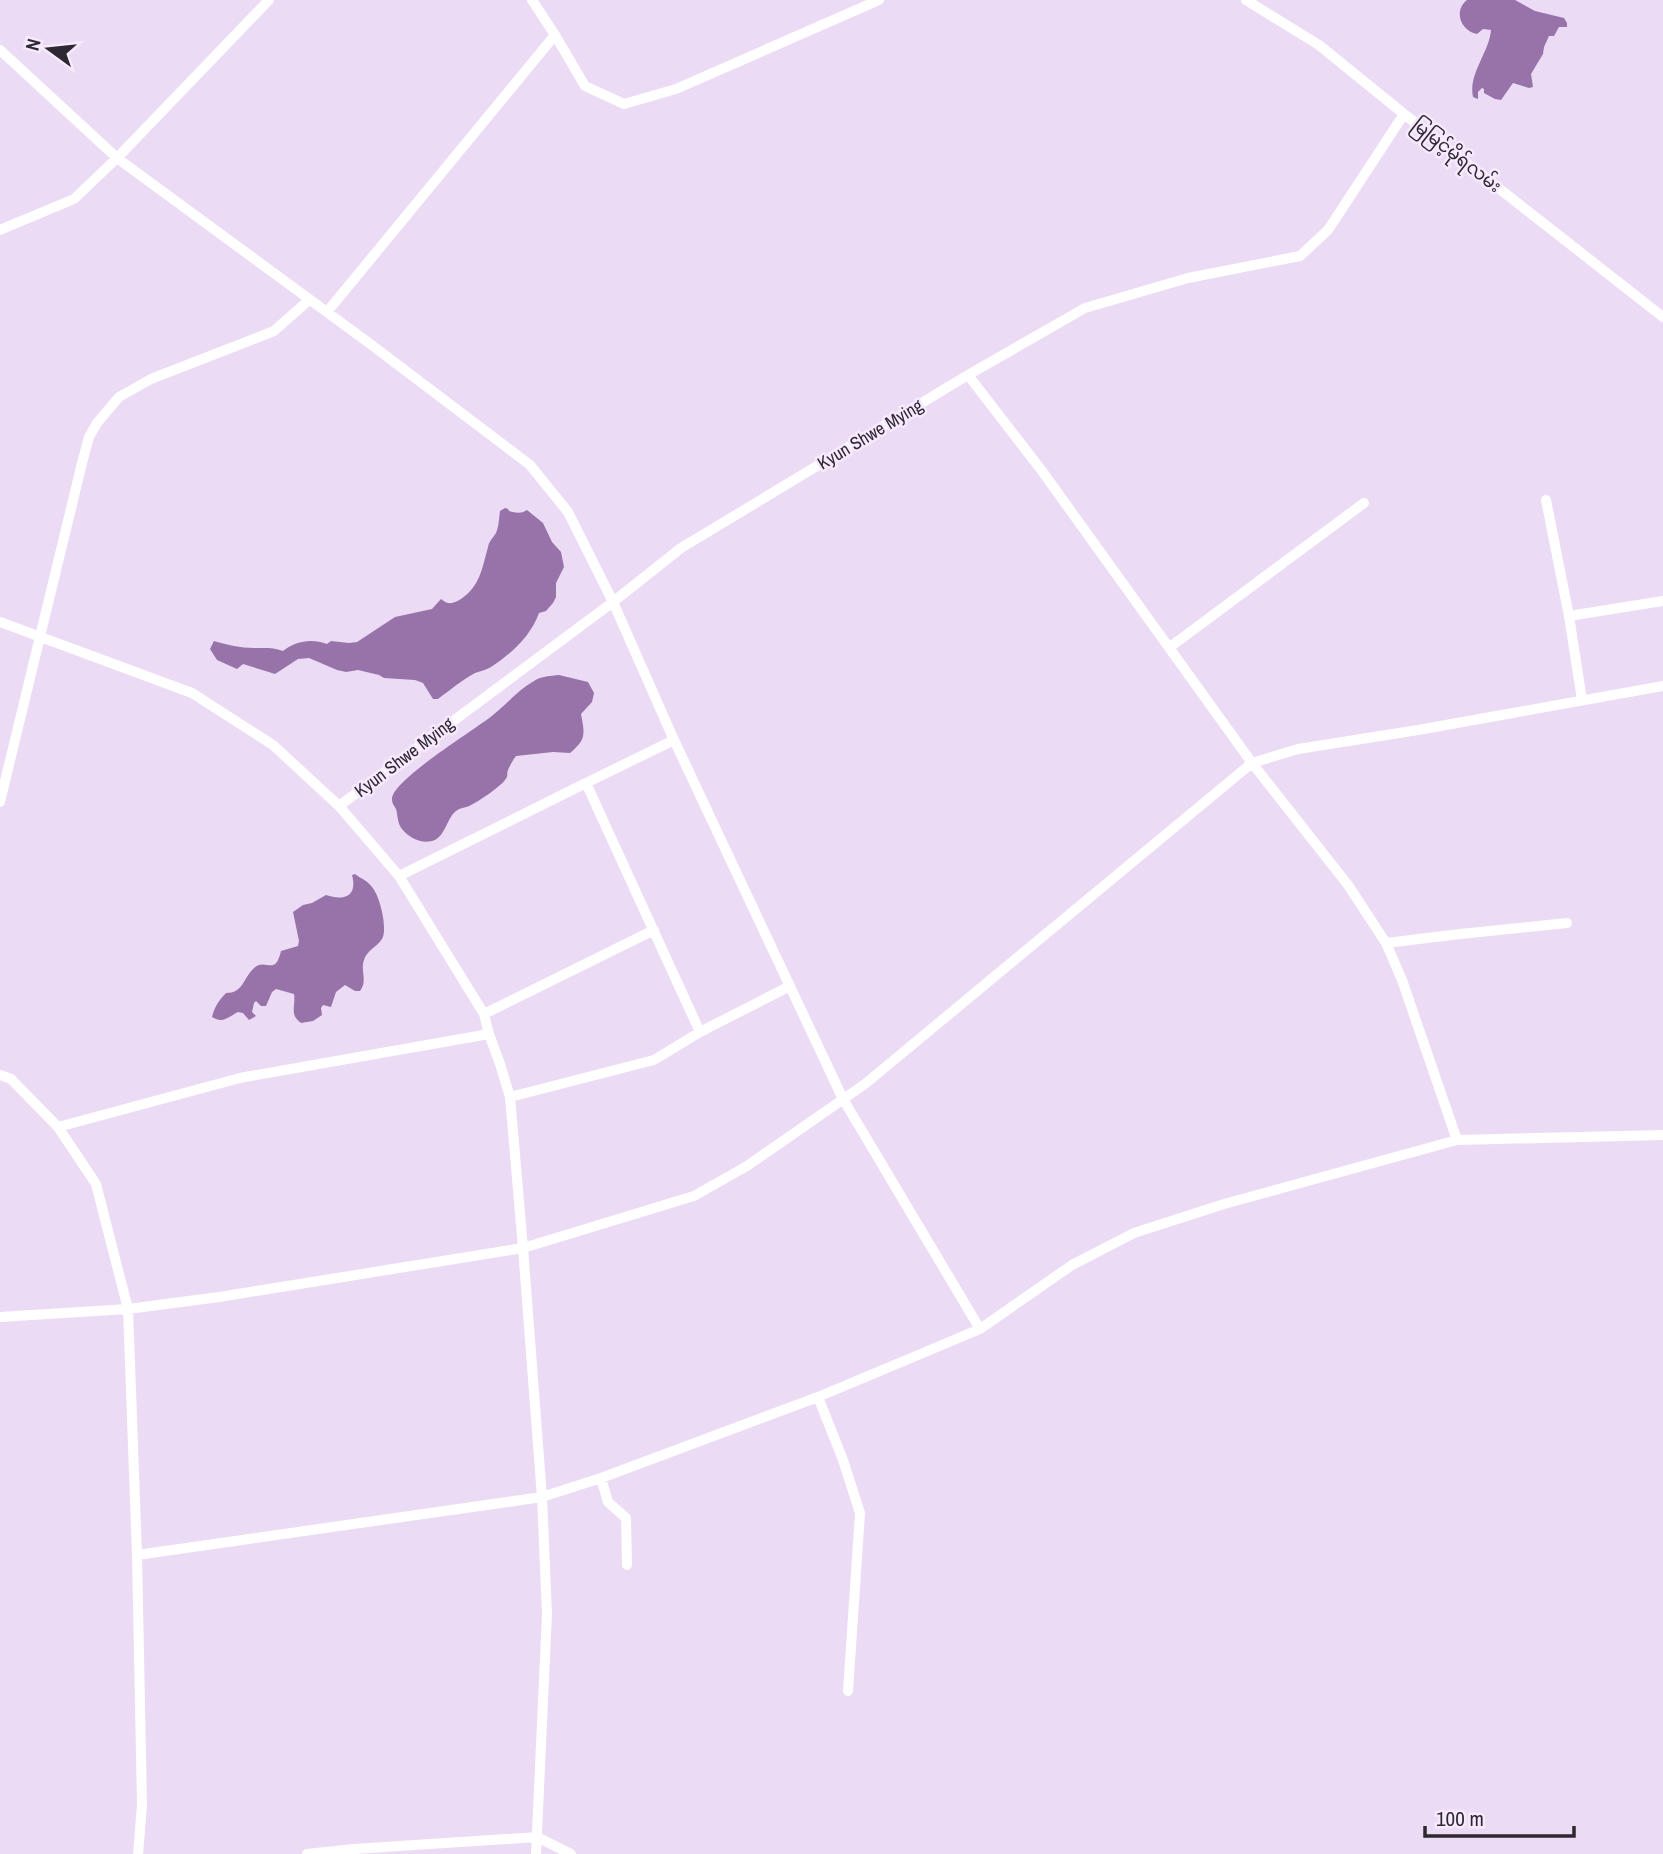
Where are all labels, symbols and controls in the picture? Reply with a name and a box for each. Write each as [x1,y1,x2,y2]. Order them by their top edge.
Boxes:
north arrow [14,14,84,84]
text: N [19,36,47,53]
street label: မြမြင့်မိုရ်လမ်း [1405,111,1508,200]
street label: Kyun Shwe Mying [813,392,928,475]
street label: Kyun Shwe Mying [349,711,460,803]
scale bar [1425,1794,1574,1838]
text: 100 m [1436,1804,1484,1833]

